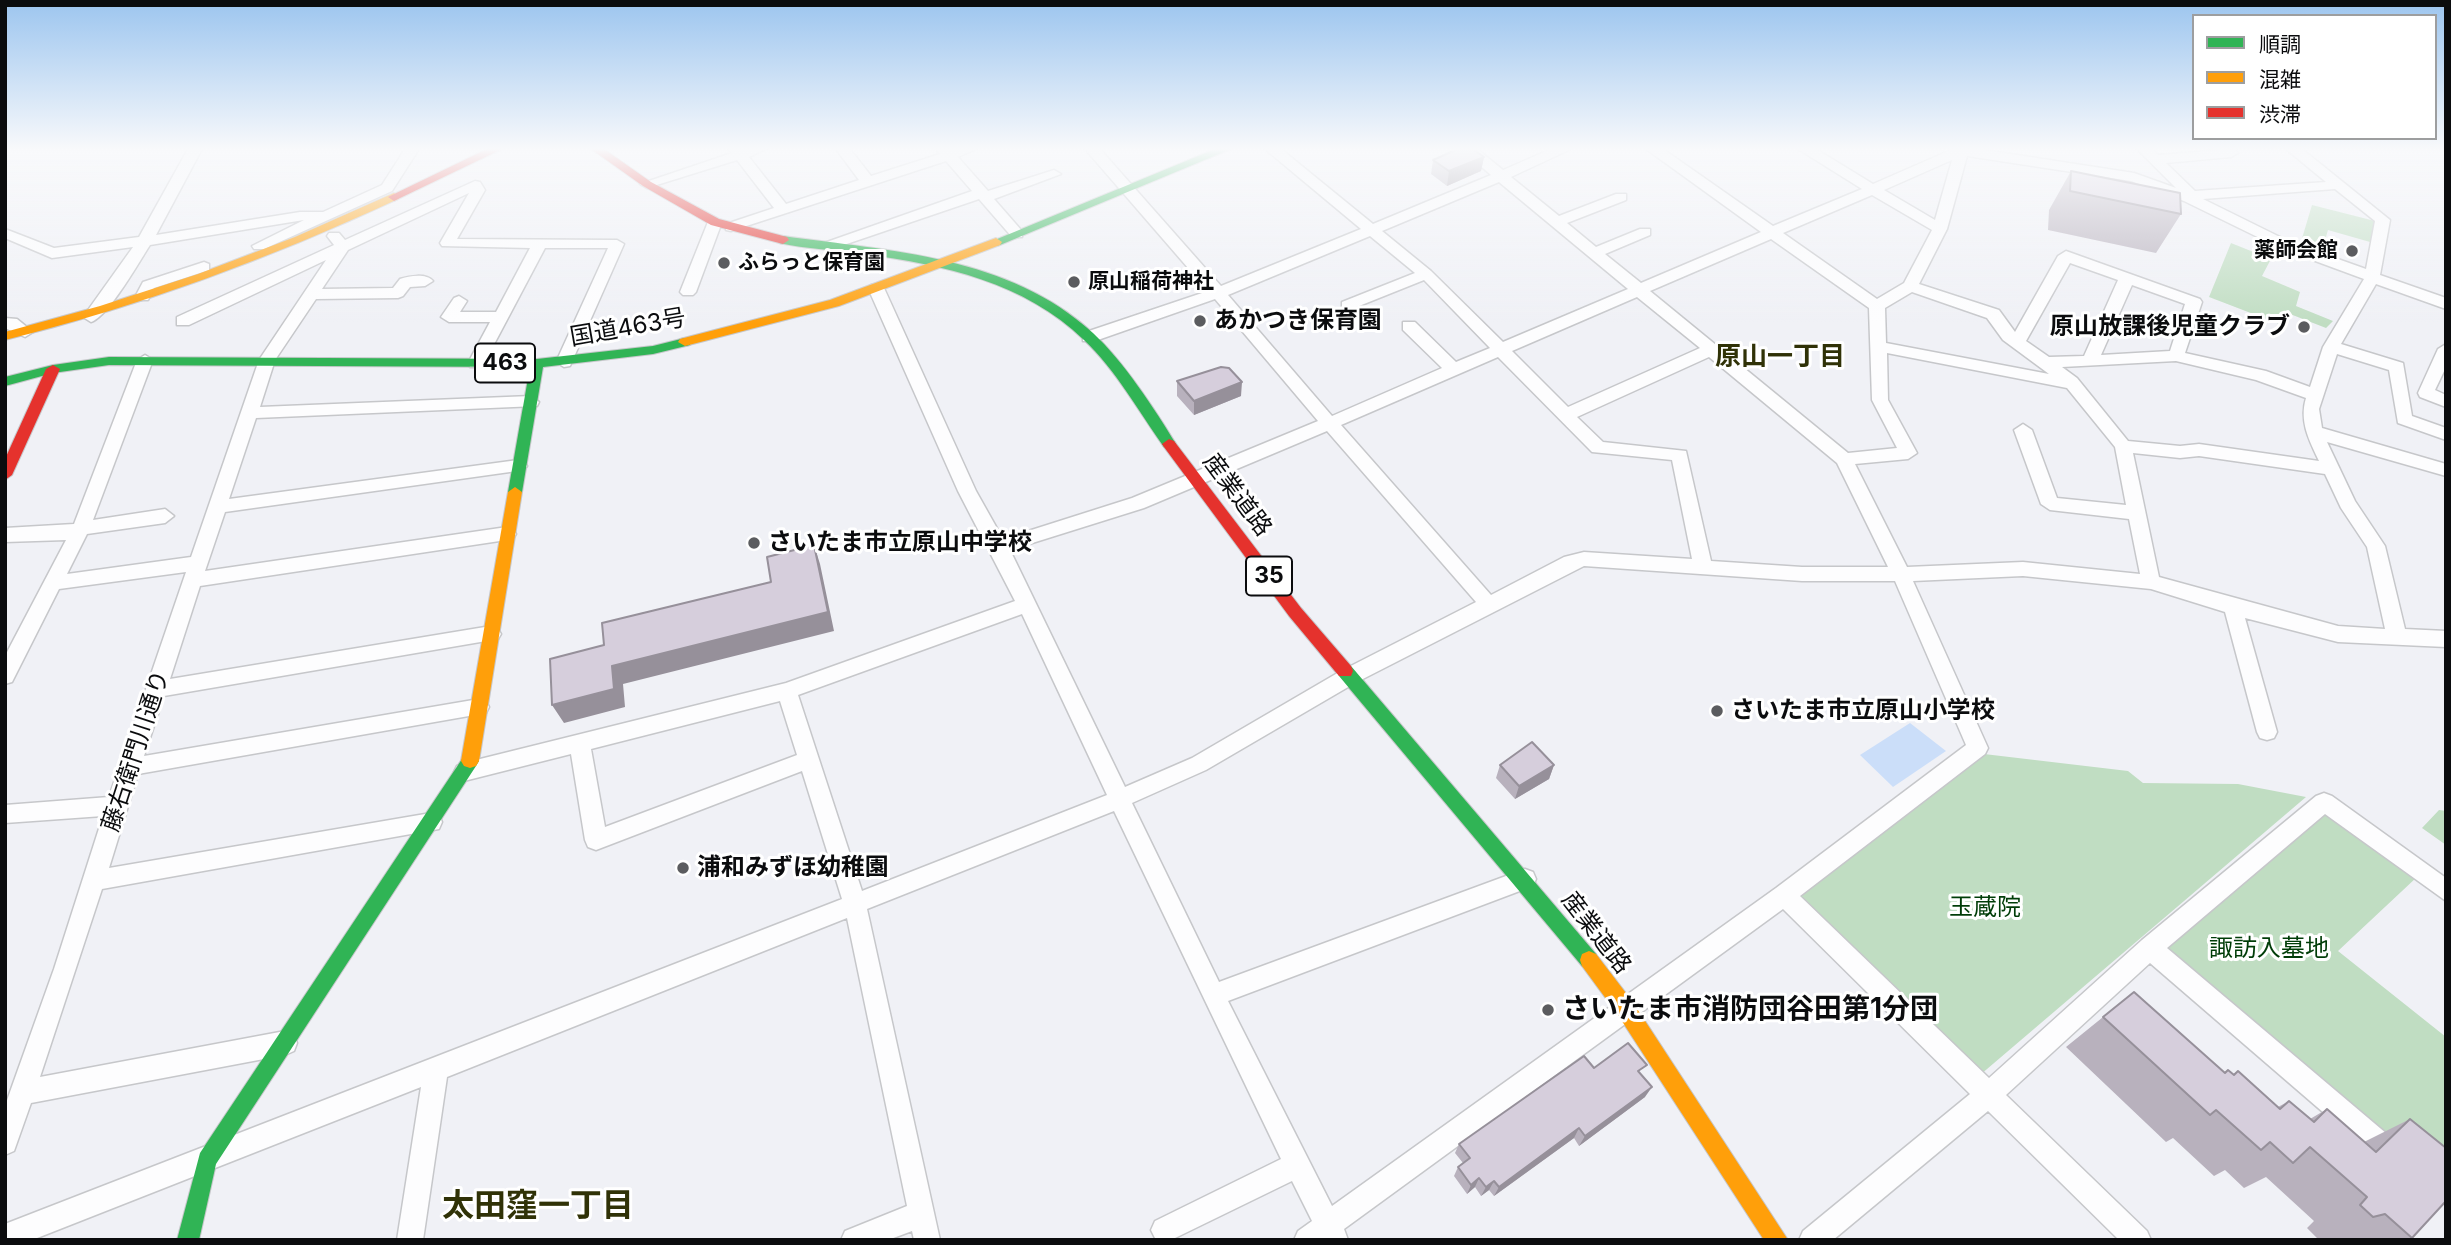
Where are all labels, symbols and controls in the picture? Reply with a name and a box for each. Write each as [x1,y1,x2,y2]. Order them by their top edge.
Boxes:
legend [2192,14,2437,140]
text: 順調 [2259,32,2301,57]
text: 混雑 [2259,67,2301,92]
text: 渋滞 [2259,102,2301,127]
place label: 薬師会館 [2254,238,2338,264]
marker: 薬師会館 [2344,243,2360,259]
place label: ふらっと保育園 [738,250,885,276]
marker: ふらっと保育園 [716,255,732,271]
place label: 原山稲荷神社 [1088,269,1214,295]
marker: 原山稲荷神社 [1066,274,1082,290]
street label: 国道463号 [568,304,688,352]
place label: あかつき保育園 [1214,307,1382,335]
marker: あかつき保育園 [1192,313,1208,329]
place label: 原山放課後児童クラブ [2050,313,2290,341]
marker: 原山放課後児童クラブ [2296,319,2312,335]
district label: 原山一丁目 [1715,341,1845,373]
road number: 463 [475,344,535,382]
street label: 産業道路 [1197,448,1277,542]
place label: さいたま市立原山中学校 [768,529,1032,557]
marker: さいたま市立原山中学校 [746,535,762,551]
road number: 35 [1246,556,1292,596]
street label: 藤右衛門川通り [96,667,176,835]
place label: さいたま市立原山小学校 [1731,697,1995,725]
marker: さいたま市立原山小学校 [1709,703,1725,719]
place label: 浦和みずほ幼稚園 [697,854,889,882]
marker: 浦和みずほ幼稚園 [675,860,691,876]
street label: 産業道路 [1555,886,1637,980]
park label: 玉蔵院 [1949,894,2021,922]
park label: 諏訪入墓地 [2209,935,2329,963]
place label: さいたま市消防団谷田第1分団 [1562,993,1938,1027]
marker: さいたま市消防団谷田第1分団 [1540,1002,1556,1018]
district label: 太田窪一丁目 [442,1187,634,1225]

